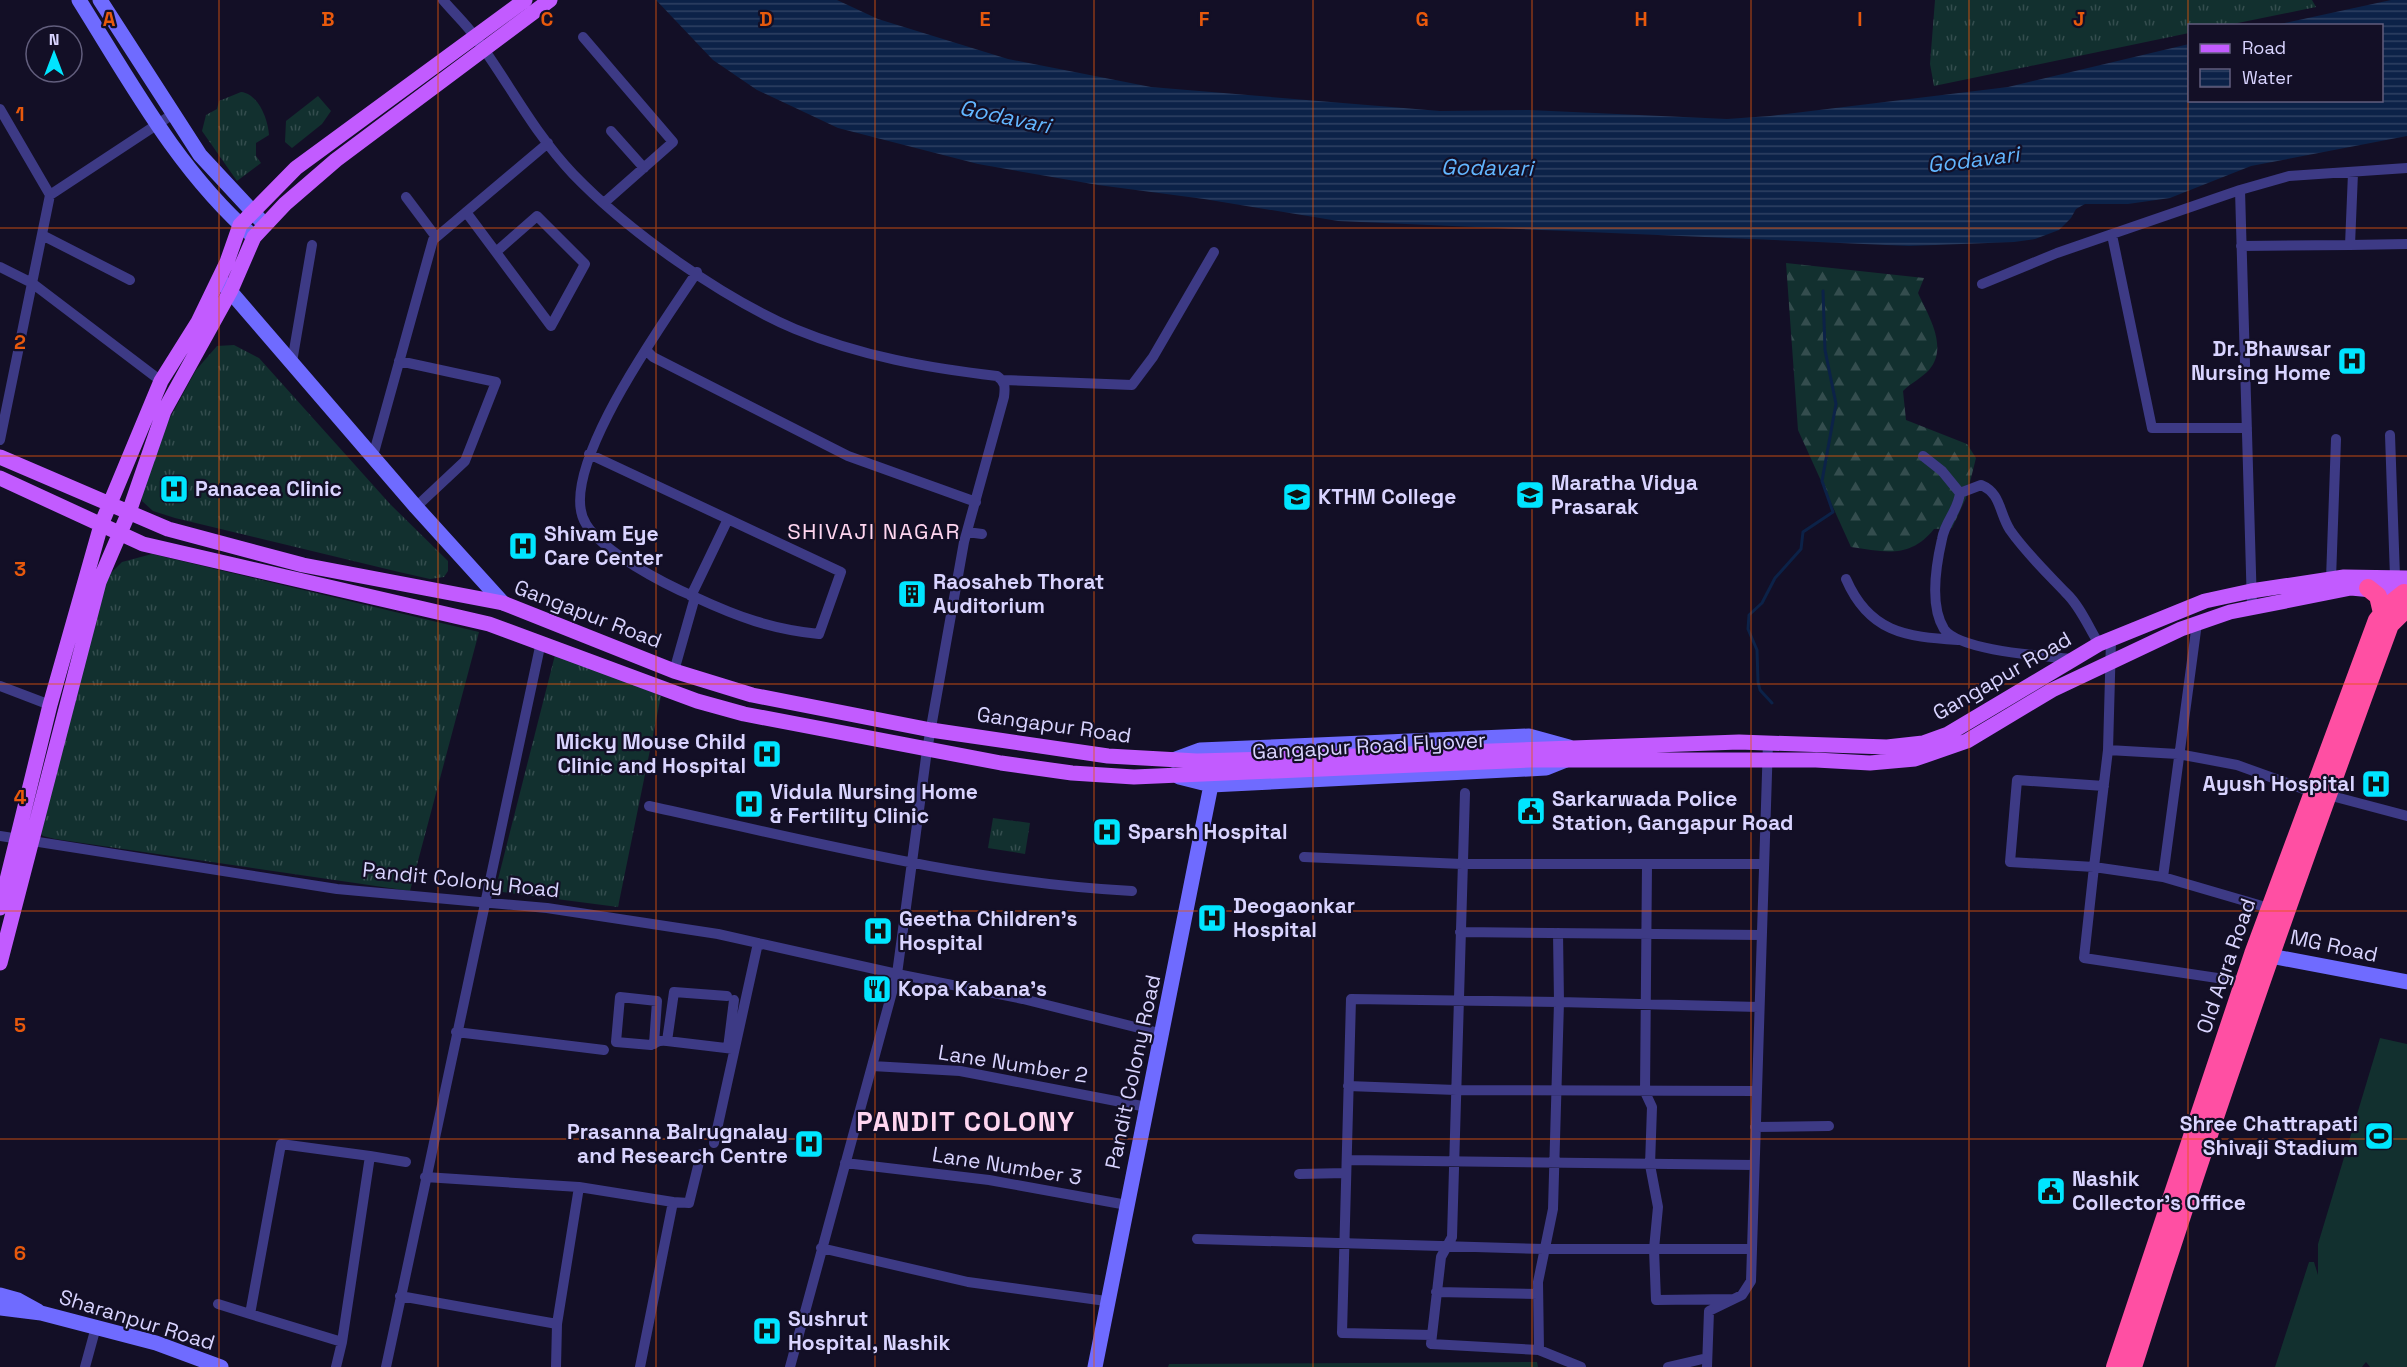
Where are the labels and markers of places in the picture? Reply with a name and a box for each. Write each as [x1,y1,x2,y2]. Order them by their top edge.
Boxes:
place label: Dr. Bhawsar Nursing Home [2191,335,2331,386]
hospital icon: Dr. Bhawsar Nursing Home [2336,345,2368,377]
place label: Maratha Vidya Prasarak [1551,469,1698,520]
hospital icon: Panacea Clinic [158,473,190,505]
place label: Panacea Clinic [195,475,342,502]
school or university icon: Maratha Vidya Prasarak [1514,479,1546,511]
school or university icon: KTHM College [1281,481,1313,513]
place label: KTHM College [1318,483,1456,510]
place label: Shivam Eye Care Center [544,520,663,571]
hospital icon: Shivam Eye Care Center [507,530,539,562]
place label: Raosaheb Thorat Auditorium [933,568,1104,619]
building icon: Raosaheb Thorat Auditorium [896,578,928,610]
place label: Micky Mouse Child Clinic and Hospital [556,728,746,779]
hospital icon: Micky Mouse Child Clinic and Hospital [751,738,783,770]
hospital icon: Ayush Hospital [2360,768,2392,800]
place label: Ayush Hospital [2203,770,2355,797]
place label: Vidula Nursing Home & Fertility Clinic [770,778,978,829]
place label: Sarkarwada Police Station, Gangapur Road [1552,785,1793,836]
hospital icon: Vidula Nursing Home & Fertility Clinic [733,788,765,820]
public building icon: Sarkarwada Police Station, Gangapur Road [1515,795,1547,827]
hospital icon: Sparsh Hospital [1091,816,1123,848]
place label: Sparsh Hospital [1128,818,1288,845]
place label: Deogaonkar Hospital [1233,892,1355,943]
hospital icon: Deogaonkar Hospital [1196,902,1228,934]
place label: Geetha Children's Hospital [899,905,1077,956]
hospital icon: Geetha Children's Hospital [862,915,894,947]
restaurant icon: Kopa Kabana's [861,973,893,1005]
place label: Kopa Kabana's [898,975,1047,1002]
place label: Shree Chattrapati Shivaji Stadium [2180,1110,2358,1161]
place label: Prasanna Balrugnalay and Research Centre [567,1118,788,1169]
sports icon: Shree Chattrapati Shivaji Stadium [2363,1120,2395,1152]
hospital icon: Prasanna Balrugnalay and Research Centre [793,1128,825,1160]
place label: Nashik Collector's Office [2072,1165,2246,1216]
public building icon: Nashik Collector's Office [2035,1175,2067,1207]
place label: Sushrut Hospital, Nashik [788,1305,950,1356]
hospital icon: Sushrut Hospital, Nashik [751,1315,783,1347]

